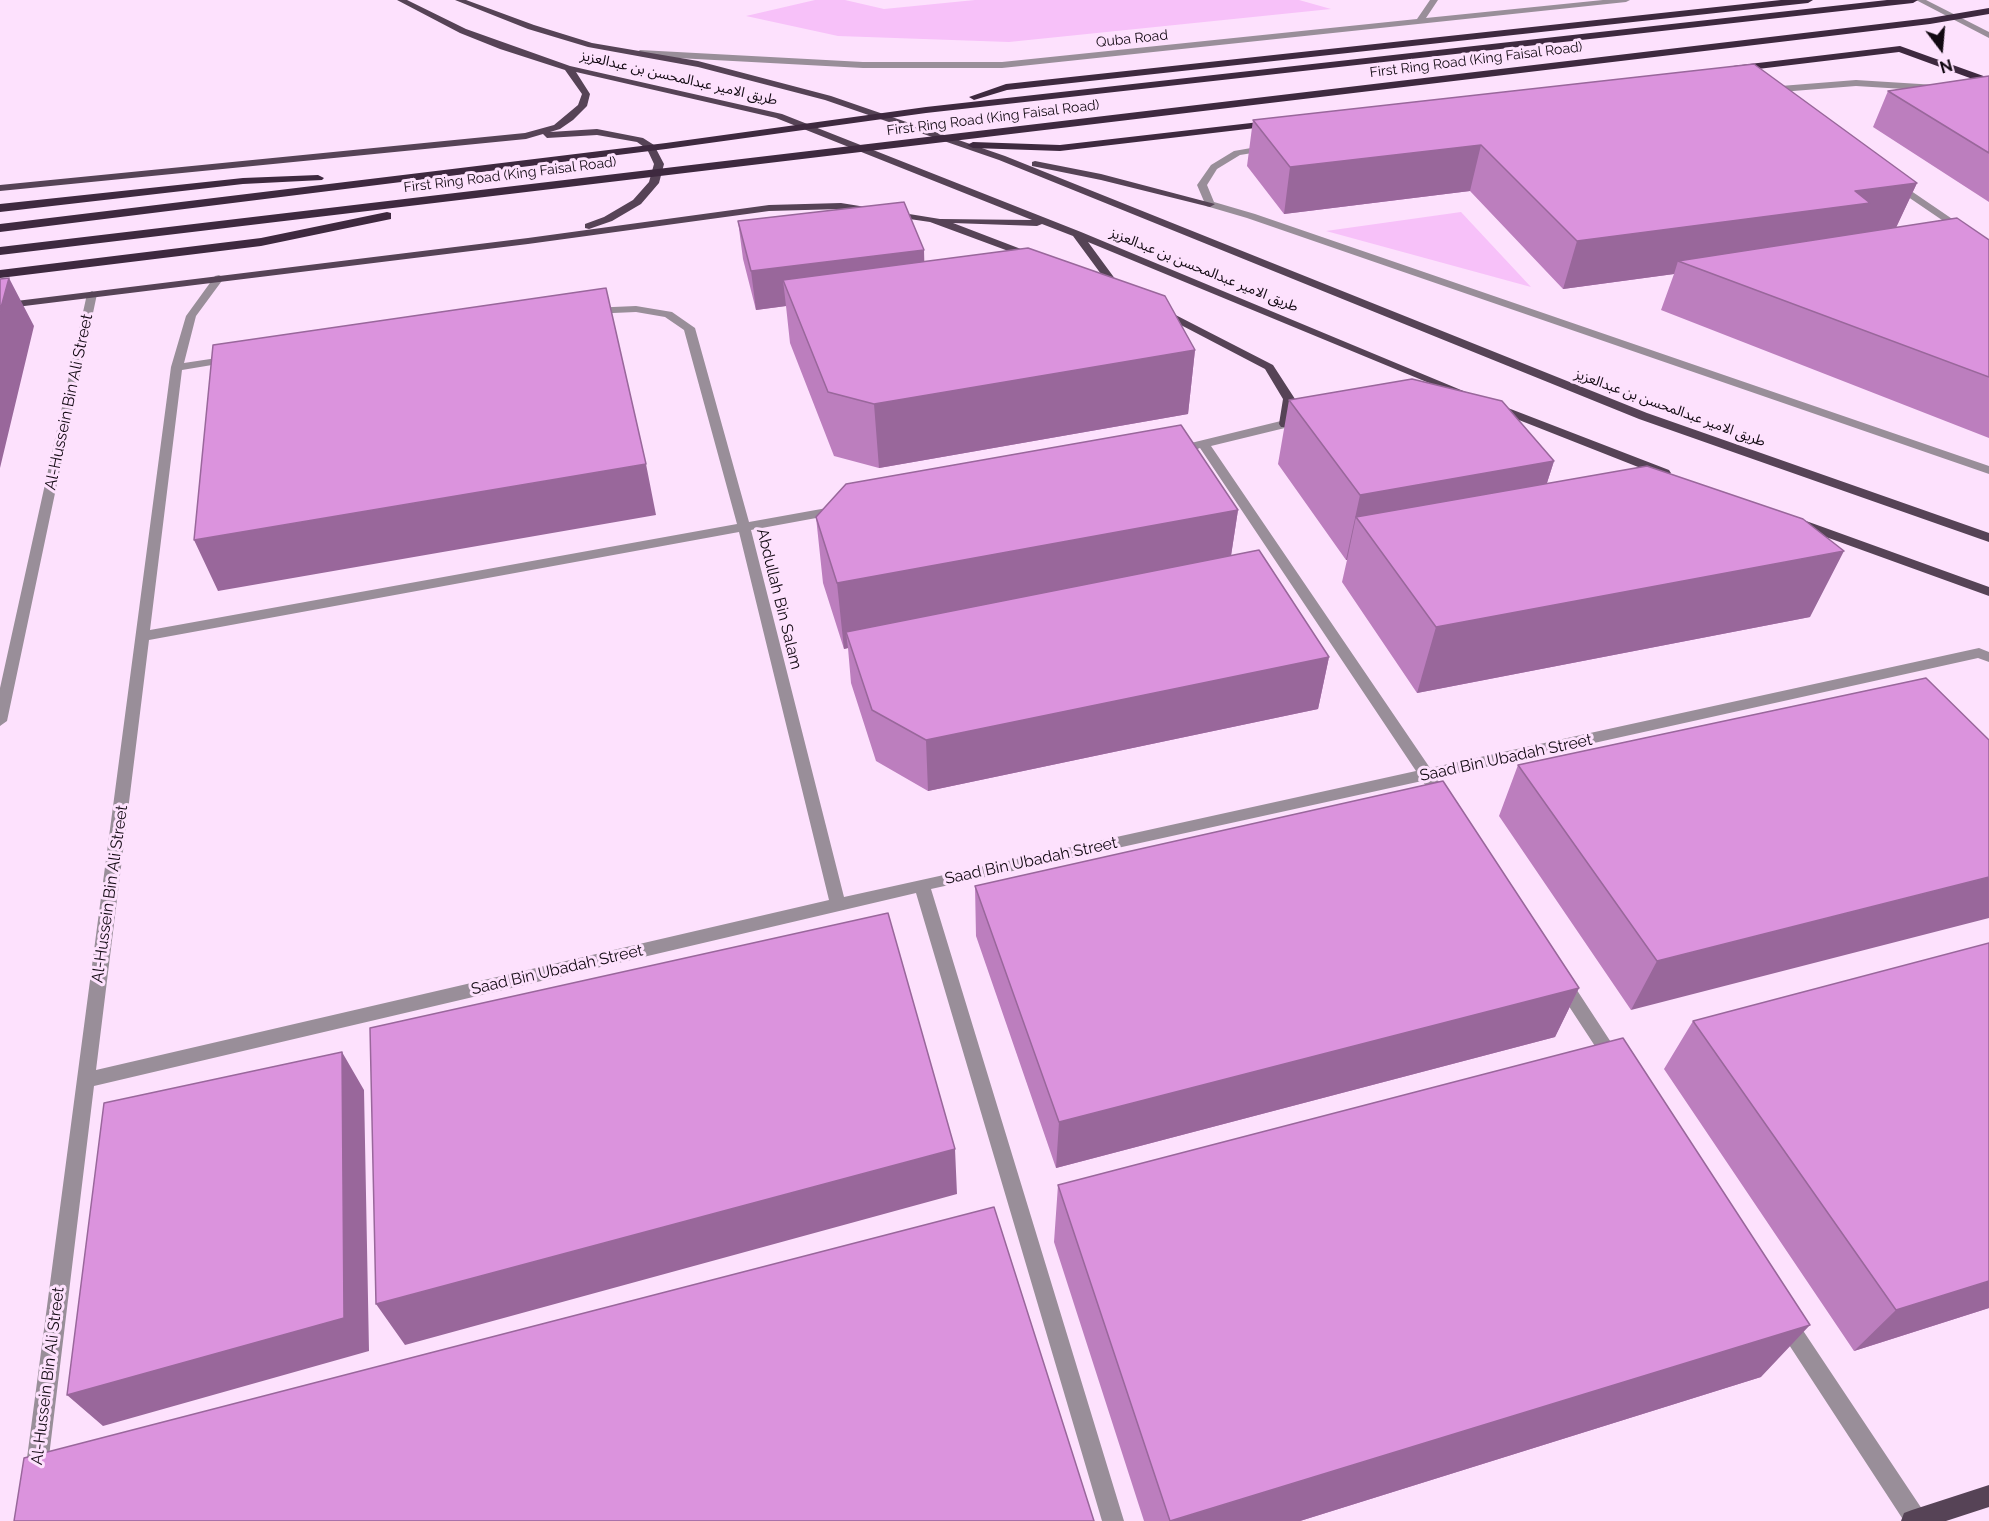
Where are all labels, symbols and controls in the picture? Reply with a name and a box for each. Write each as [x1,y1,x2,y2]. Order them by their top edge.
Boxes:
north arrow [1911,18,1971,78]
street label: Quba Road [1095,27,1169,51]
street label: First Ring Road (King Faisal Road) [1369,39,1583,81]
street label: طريق الامير عبدالمحسن بن عبدالعزيز [579,47,779,109]
text: N [1938,55,1955,77]
street label: First Ring Road (King Faisal Road) [886,97,1100,139]
street label: First Ring Road (King Faisal Road) [403,154,617,196]
street label: طريق الامير عبدالمحسن بن عبدالعزيز [1107,224,1301,316]
street label: Al-Hussein Bin Ali Street [41,312,97,492]
street label: طريق الامير عبدالمحسن بن عبدالعزيز [1572,366,1768,450]
street label: Abdullah Bin Salam [752,526,806,672]
street label: Saad Bin Ubadah Street [1418,730,1594,786]
street label: Al-Hussein Bin Ali Street [88,804,132,984]
street label: Saad Bin Ubadah Street [943,833,1119,889]
street label: Saad Bin Ubadah Street [469,941,645,999]
street label: Al-Hussein Bin Ali Street [28,1286,68,1466]

